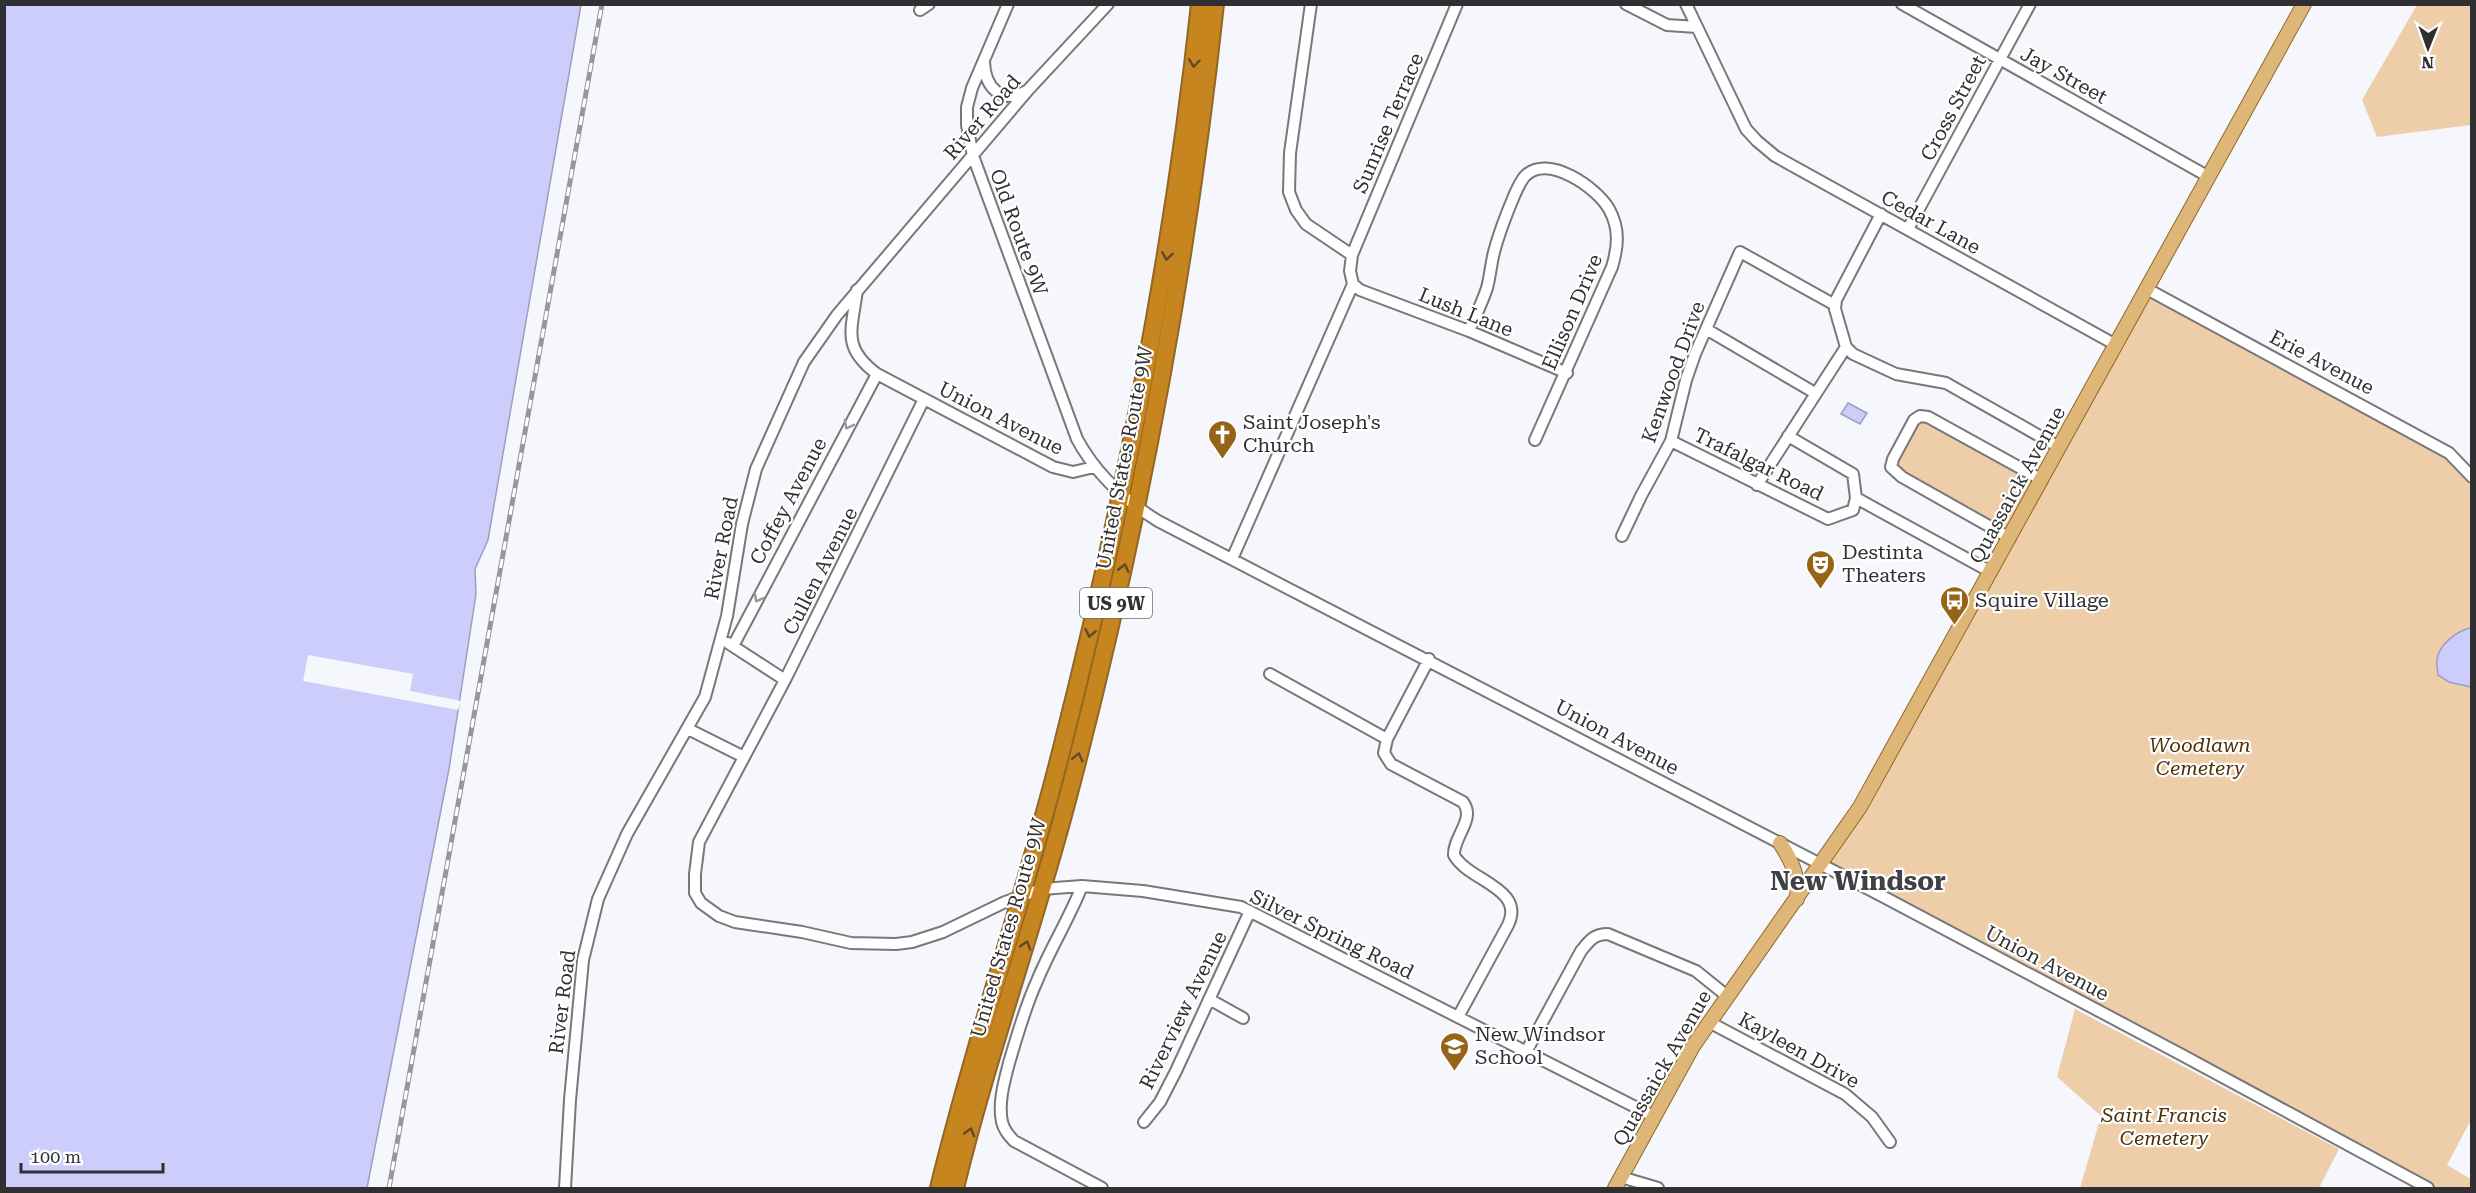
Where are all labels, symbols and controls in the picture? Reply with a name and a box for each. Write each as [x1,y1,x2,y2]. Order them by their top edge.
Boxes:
north arrow [2398,18,2458,78]
street label: Jay Street [2016,41,2112,109]
street label: Sunrise Terrace [1348,49,1428,197]
street label: Cross Street [1915,51,1991,165]
text: N [2421,53,2434,72]
one-way arrow [1188,58,1200,67]
street label: River Road [939,69,1026,164]
street label: Old Route 9W [985,165,1053,299]
street label: Cedar Lane [1877,185,1985,259]
one-way arrow [1161,250,1174,260]
street label: Ellison Drive [1537,250,1607,374]
street label: Lush Lane [1415,282,1517,342]
street label: Kenwood Drive [1636,298,1710,446]
street label: Erie Avenue [2266,324,2378,400]
street label: United States Route 9W [1091,343,1158,572]
street label: Union Avenue [935,376,1067,460]
street label: Quassaick Avenue [1964,402,2070,568]
place label: Saint Joseph's Church [1243,410,1380,457]
church icon: Saint Joseph's Church [1206,418,1238,460]
one-way arrow [844,419,855,429]
street label: Trafalgar Road [1690,422,1828,506]
street label: Coffey Avenue [744,433,832,569]
street label: River Road [699,494,743,602]
street label: Cullen Avenue [778,503,862,639]
place label: Destinta Theaters [1842,540,1926,587]
theatre icon: Destinta Theaters [1805,548,1837,590]
one-way arrow [1117,563,1130,573]
bus stop icon: Squire Village [1938,584,1970,626]
road number: US 9W [1080,588,1152,618]
place label: Squire Village [1975,588,2109,612]
one-way arrow [754,592,765,602]
one-way arrow [1084,628,1097,638]
street label: Union Avenue [1551,694,1683,780]
park label: Woodlawn Cemetery [2149,733,2251,780]
one-way arrow [1071,753,1084,763]
street label: United States Route 9W [965,815,1051,1041]
district label: New Windsor [1770,866,1946,896]
street label: Silver Spring Road [1246,884,1418,984]
street label: Union Avenue [1981,920,2113,1006]
street label: Riverview Avenue [1134,927,1232,1093]
one-way arrow [1019,940,1031,951]
street label: River Road [544,948,580,1056]
street label: Quassaick Avenue [1608,986,1716,1150]
street label: Kayleen Drive [1734,1007,1864,1093]
place label: New Windsor School [1475,1022,1605,1069]
school or university icon: New Windsor School [1438,1030,1470,1072]
park label: Saint Francis Cemetery [2100,1103,2227,1150]
one-way arrow [963,1127,975,1138]
scale bar [21,1136,164,1174]
text: 100 m [30,1146,81,1167]

